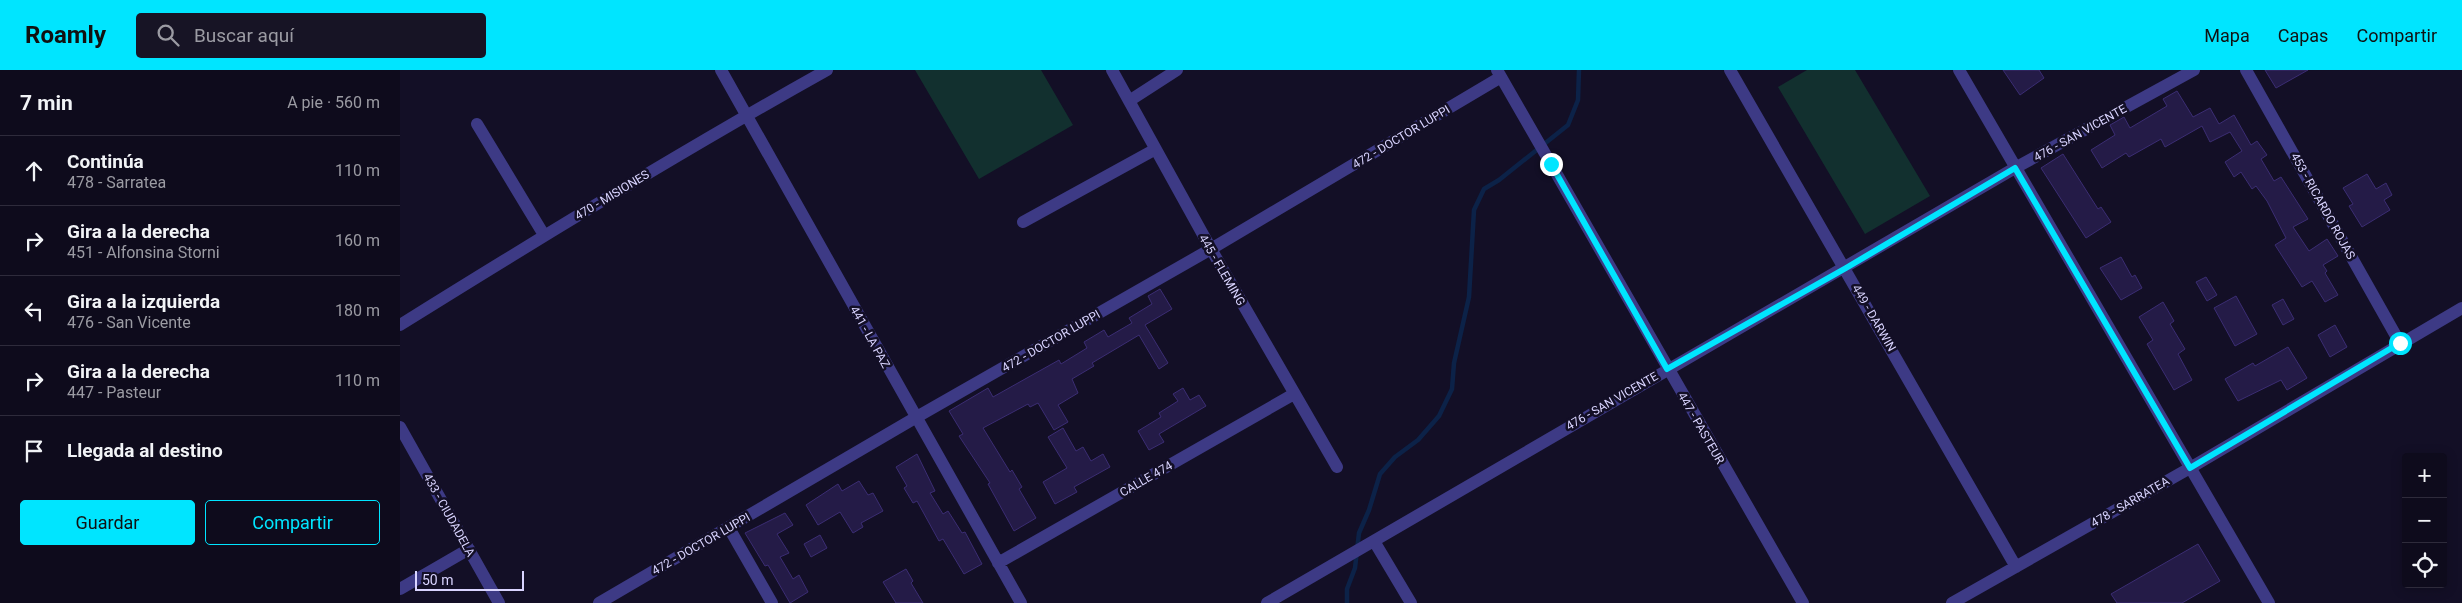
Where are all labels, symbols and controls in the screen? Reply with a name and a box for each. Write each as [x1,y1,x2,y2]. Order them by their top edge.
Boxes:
search box [136,13,486,58]
text: Roamly [25,21,106,49]
icon: search [154,21,182,49]
text: Buscar aquí [194,24,294,47]
text: Mapa [2204,25,2250,46]
text: Capas [2278,25,2328,46]
text: Compartir [2356,25,2437,46]
text: 7 min [20,91,73,115]
text: A pie · 560 m [287,93,380,112]
street label: 472 - DOCTOR LUPPI [1350,102,1452,172]
street label: 476 - SAN VICENTE [2031,102,2129,164]
text: Continúa [67,150,144,173]
street label: 453 - RICARDO ROJAS [2288,150,2358,262]
route end [1540,153,1563,176]
icon: ahead [20,157,48,185]
text: 110 m [335,161,380,180]
street label: 470 - MISIONES [572,167,652,223]
text: 478 - Sarratea [67,173,166,192]
text: Gira a la derecha [67,220,210,243]
icon: right [20,227,48,255]
text: 160 m [335,231,380,250]
street label: 445 - FLEMING [1196,232,1248,308]
text: 451 - Alfonsina Storni [67,243,220,262]
street label: 449 - DARWIN [1849,282,1899,354]
text: Gira a la izquierda [67,290,220,313]
icon: left [20,297,48,325]
text: 180 m [335,301,380,320]
street label: 441 - LA PAZ [847,304,893,370]
street label: 472 - DOCTOR LUPPI [999,307,1103,375]
text: 476 - San Vicente [67,313,191,332]
route start [2389,332,2412,355]
text: Gira a la derecha [67,360,210,383]
icon: right [20,367,48,395]
street label: 476 - SAN VICENTE [1564,369,1661,433]
text: 110 m [335,371,380,390]
text: 447 - Pasteur [67,383,161,402]
street label: 447 - PASTEUR [1675,390,1727,467]
icon: arrive [20,437,48,465]
text: Llegada al destino [67,439,223,462]
map controls [2402,453,2447,588]
button: + [2402,453,2447,498]
street label: CALLE 474 [1117,458,1175,500]
street label: 433 - CIUDADELA [420,471,478,559]
street label: 478 - SARRATEA [2088,474,2172,530]
button: − [2402,498,2447,543]
button: Guardar [20,500,195,545]
button: Compartir [205,500,380,545]
street label: 472 - DOCTOR LUPPI [649,510,753,578]
button: locate [2402,543,2447,588]
scale bar [415,568,524,591]
text: 50 m [422,572,454,588]

